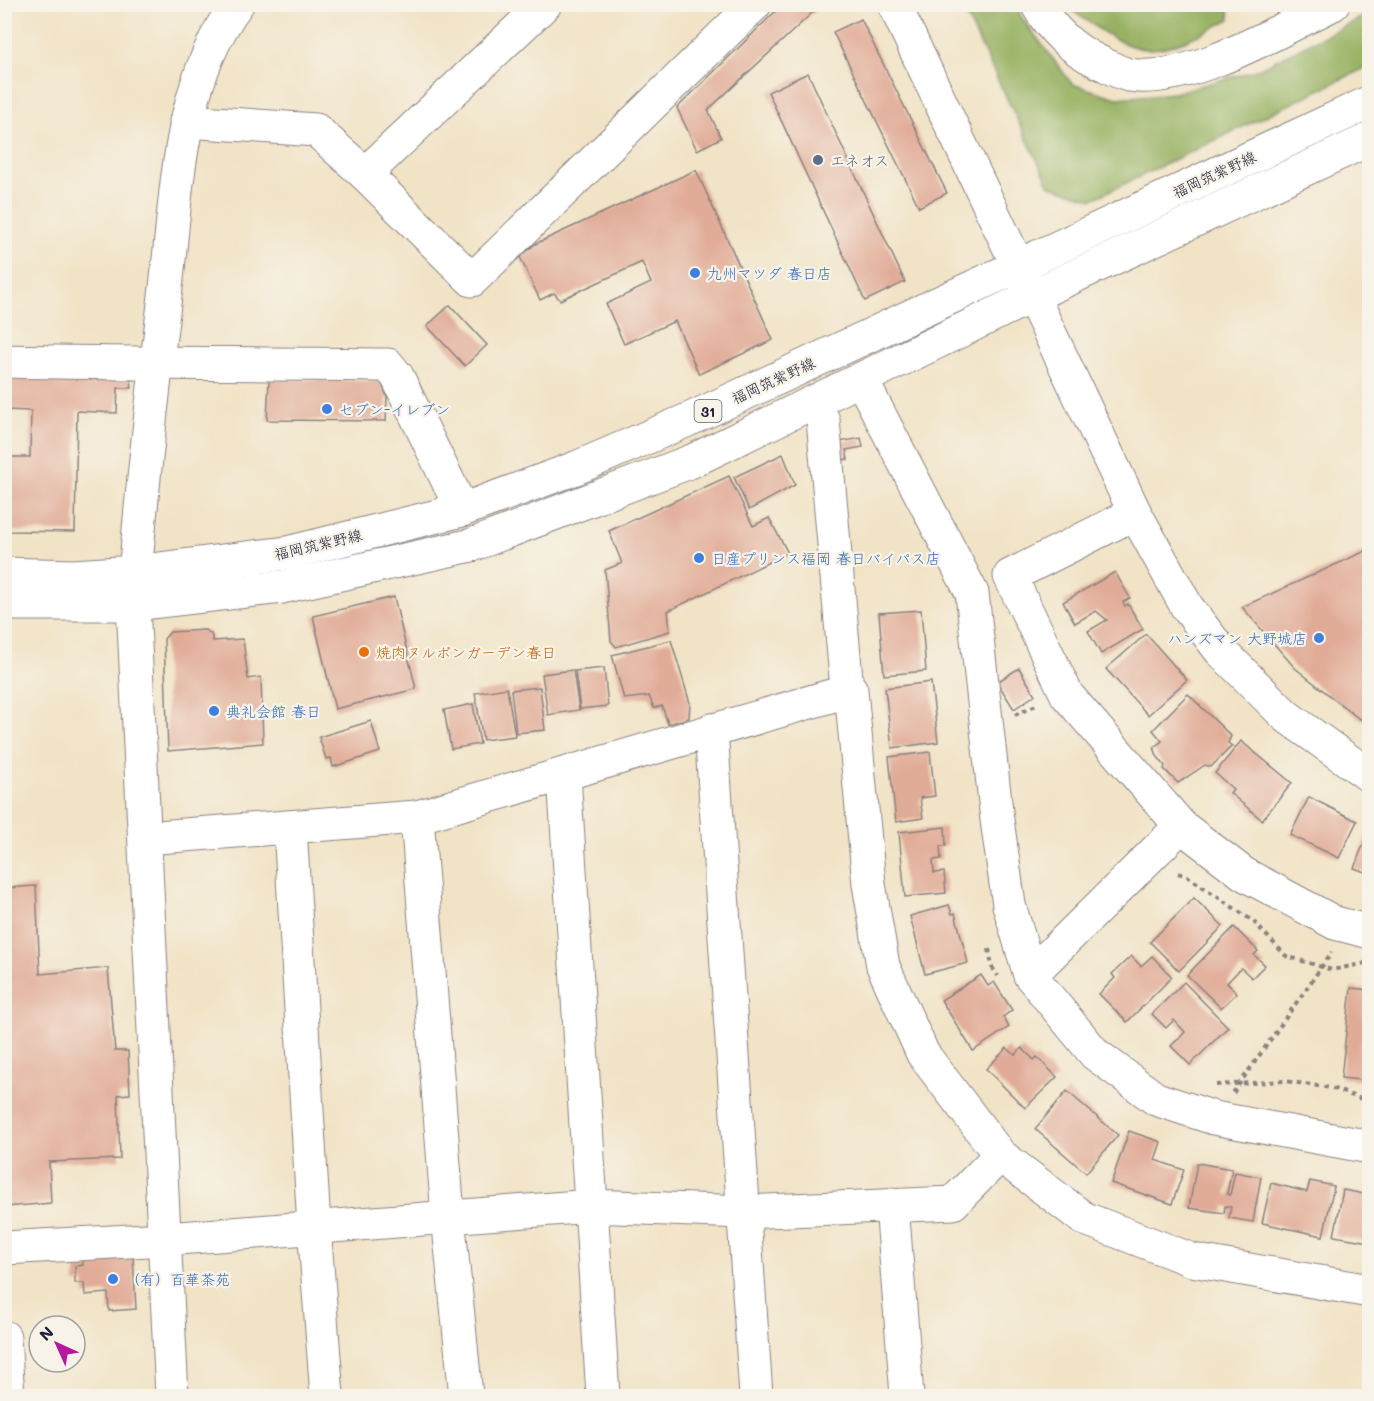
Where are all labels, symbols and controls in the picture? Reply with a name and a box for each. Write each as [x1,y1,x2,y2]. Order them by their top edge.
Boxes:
street label: 福岡筑紫野線 [1169,146,1259,202]
place label: エネオス [830,150,889,170]
marker: エネオス [811,153,825,167]
place label: 九州マツダ 春日店 [707,263,832,283]
marker: 九州マツダ 春日店 [688,266,702,280]
street label: 福岡筑紫野線 [728,352,818,408]
place label: セブン-イレブン [339,399,450,419]
road number: 31 [694,400,722,422]
marker: セブン-イレブン [320,402,334,416]
street label: 福岡筑紫野線 [272,524,364,564]
place label: 日産プリンス福岡 春日バイパス店 [711,548,941,568]
marker: 日産プリンス福岡 春日バイパス店 [692,551,706,565]
place label: ハンズマン 大野城店 [1167,628,1307,648]
marker: ハンズマン 大野城店 [1312,631,1326,645]
place label: 焼肉ヌルボンガーデン春日 [376,642,556,662]
marker: 焼肉ヌルボンガーデン春日 [357,645,371,659]
place label: 典礼会館 春日 [226,701,321,721]
marker: 典礼会館 春日 [207,704,221,718]
place label: （有）百華茶苑 [125,1269,230,1289]
marker: （有）百華茶苑 [106,1272,120,1286]
north arrow [27,1314,87,1374]
text: N [34,1321,58,1345]

